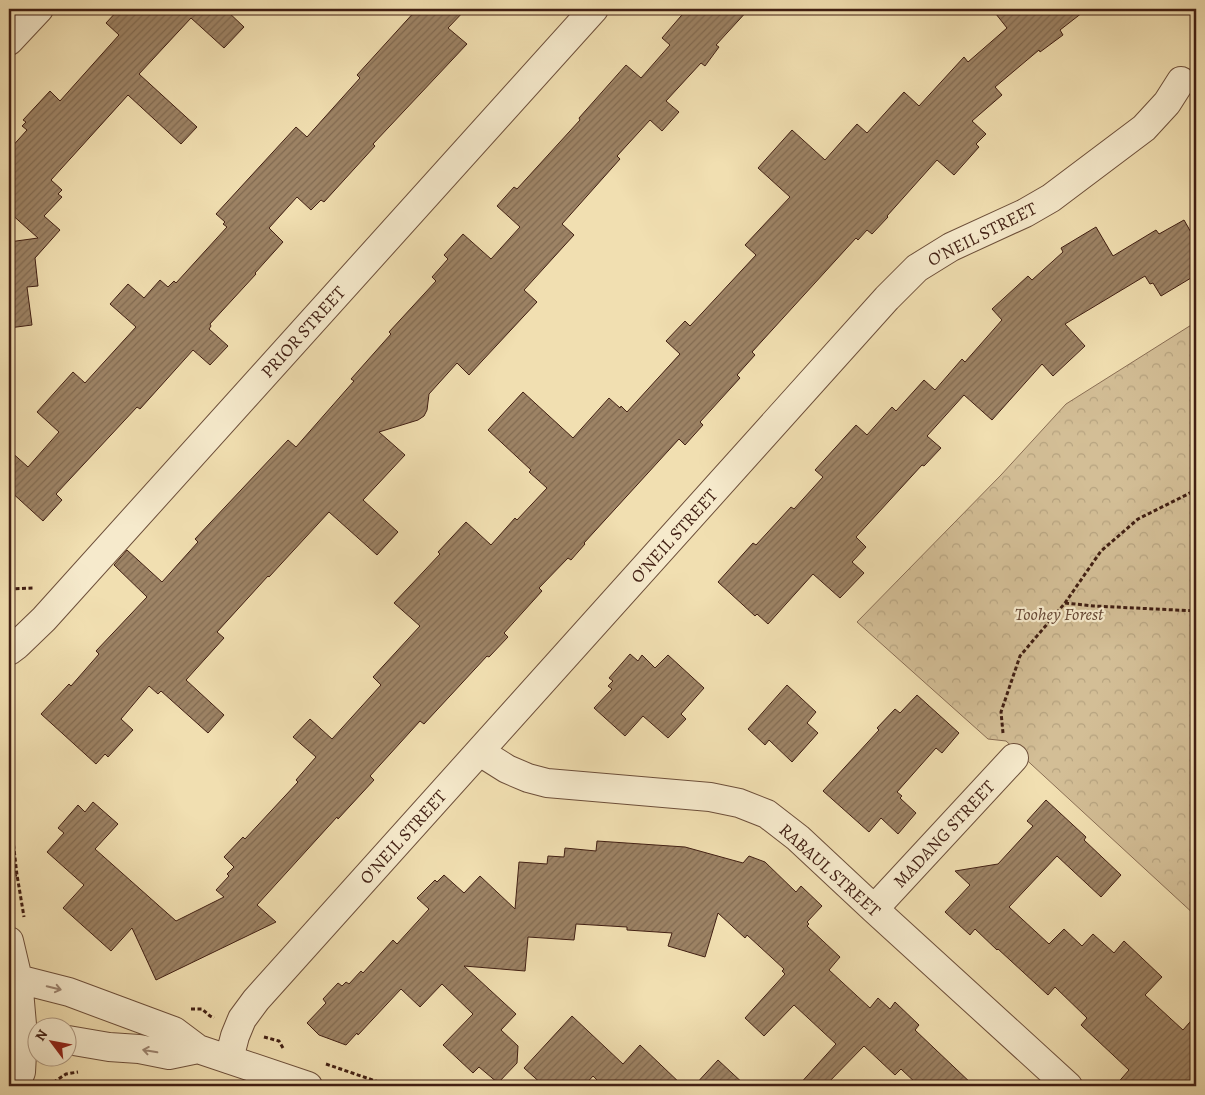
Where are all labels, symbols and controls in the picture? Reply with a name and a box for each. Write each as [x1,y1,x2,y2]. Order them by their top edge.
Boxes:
street label: O'NEIL STREET [923,196,1041,272]
street label: PRIOR STREET [255,281,351,383]
street label: O'NEIL STREET [625,484,723,588]
park label: Toohey Forest [1015,602,1104,626]
street label: MADANG STREET [888,775,1000,893]
street label: O'NEIL STREET [354,785,452,889]
street label: RABAUL STREET [774,818,886,922]
one-way arrow [46,984,62,993]
north arrow [28,1018,78,1068]
text: N [31,1026,52,1045]
one-way arrow [143,1046,159,1056]

